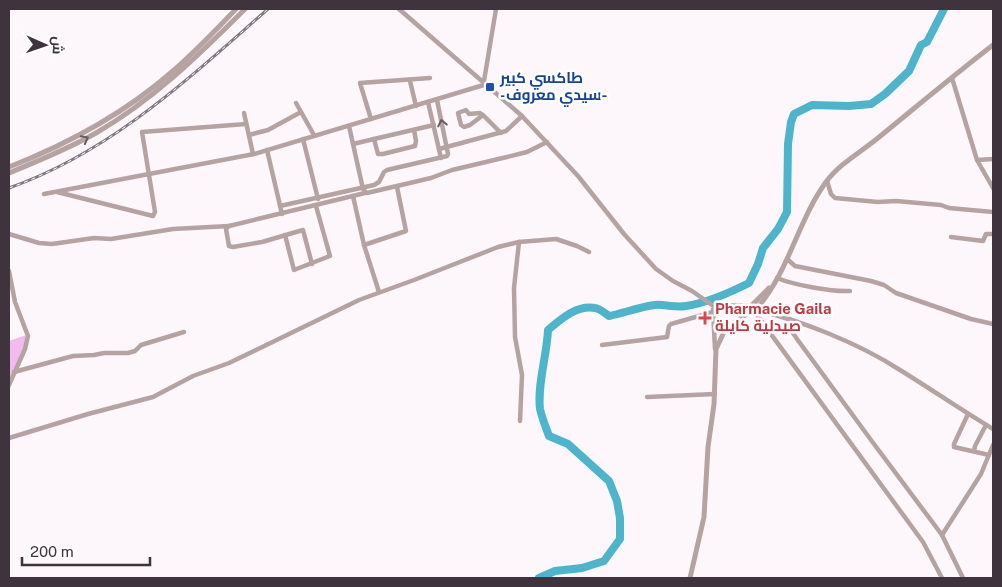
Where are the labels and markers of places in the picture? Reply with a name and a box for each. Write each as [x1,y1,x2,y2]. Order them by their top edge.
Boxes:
place label: طاكسي كبير -سيدي معروف- [499,69,607,107]
marker: طاكسي كبير -سيدي معروف- [484,81,496,93]
place label: Pharmacie Gaila صيدلية كايلة [715,300,832,334]
marker: Pharmacie Gaila صيدلية كايلة [699,312,711,324]

